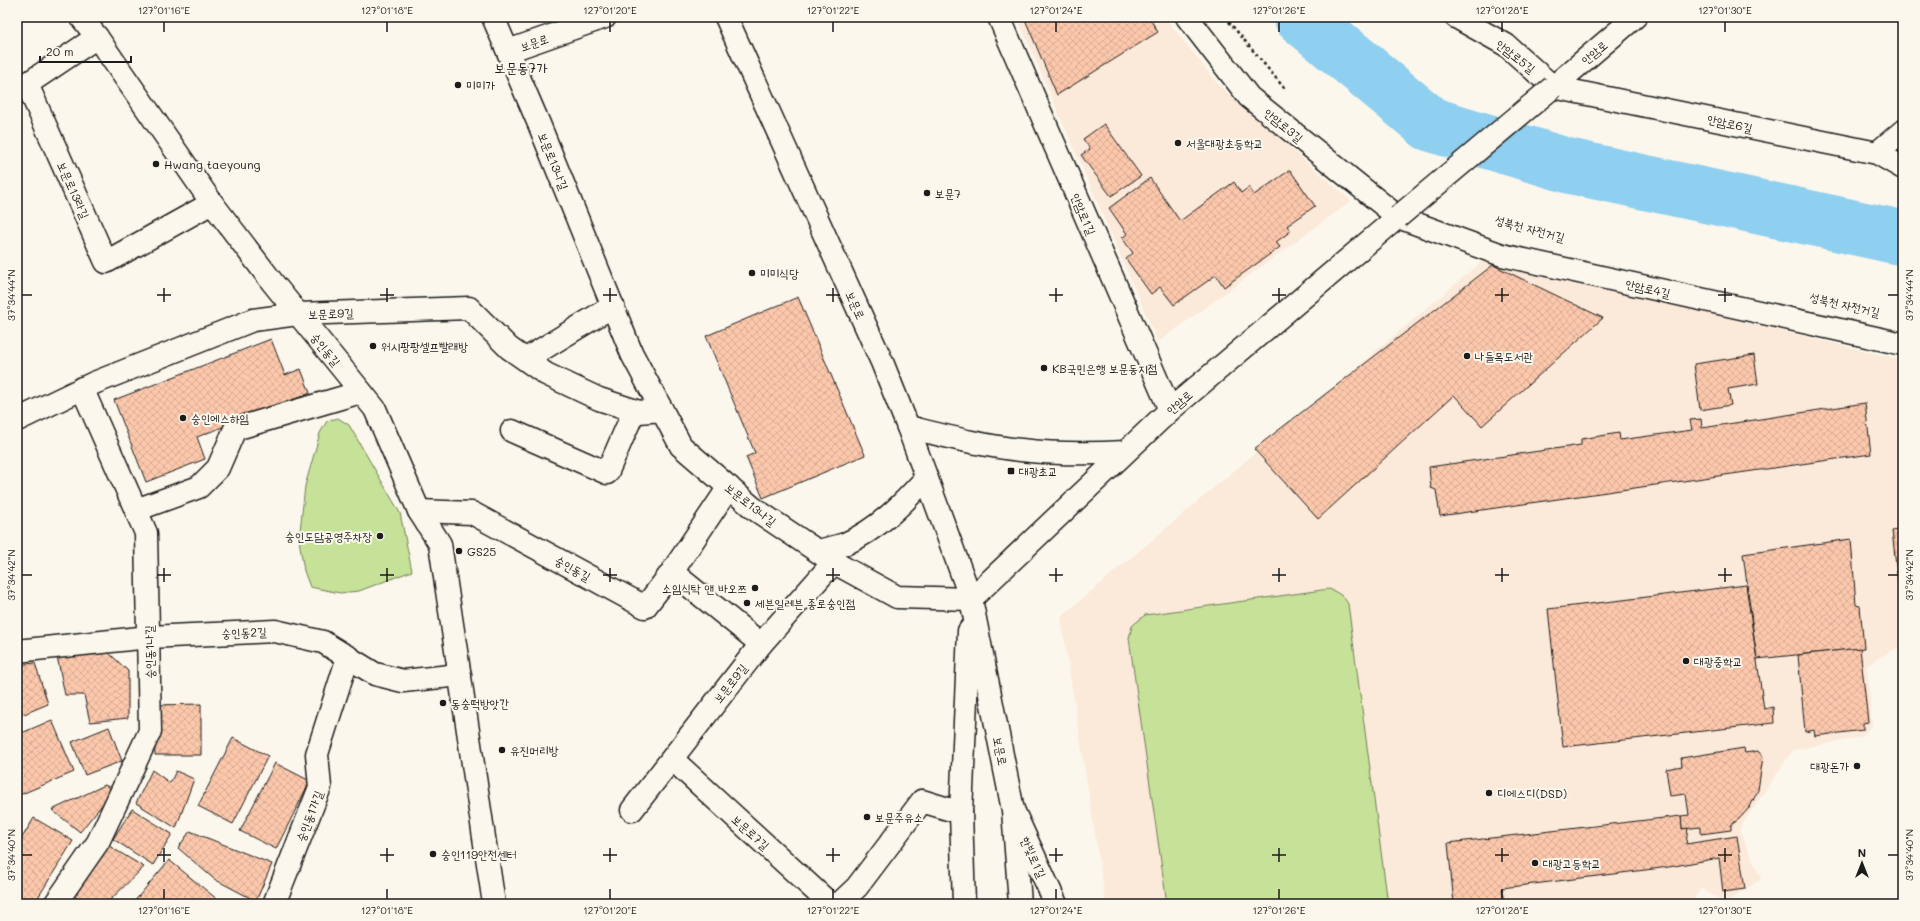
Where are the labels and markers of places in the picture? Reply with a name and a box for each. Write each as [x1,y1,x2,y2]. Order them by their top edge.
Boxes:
place label: 미미가 [466,77,495,93]
marker: 미미가 [453,80,463,90]
place label: 서울대광초등학교 [1186,135,1263,151]
marker: 서울대광초등학교 [1173,138,1183,148]
place label: Hwang taeyoung [164,156,261,172]
marker: Hwang taeyoung [151,159,161,169]
place label: 보문7 [935,185,961,201]
marker: 보문7 [922,188,932,198]
place label: 미미식당 [760,265,799,281]
marker: 미미식당 [747,268,757,278]
place label: 워시팡팡셀프빨래방 [381,338,468,354]
marker: 워시팡팡셀프빨래방 [368,341,378,351]
place label: 나들목도서관 [1475,348,1533,364]
marker: 나들목도서관 [1462,351,1472,361]
place label: KB국민은행 보문동지점 [1052,360,1157,376]
marker: KB국민은행 보문동지점 [1039,363,1049,373]
place label: 숭인에스하임 [191,410,249,426]
marker: 숭인에스하임 [178,413,188,423]
place label: 대광초교 [1019,463,1058,479]
marker: 대광초교 [1006,466,1016,476]
place label: 숭인도담공영주차장 [285,528,372,544]
marker: 숭인도담공영주차장 [375,531,385,541]
place label: GS25 [467,543,496,559]
marker: GS25 [454,546,464,556]
place label: 소임식탁 앤 바오쯔 [662,580,747,596]
marker: 소임식탁 앤 바오쯔 [750,583,760,593]
place label: 세븐일레븐 종로숭인점 [755,595,855,611]
marker: 세븐일레븐 종로숭인점 [742,598,752,608]
place label: 대광중학교 [1694,653,1742,669]
marker: 대광중학교 [1681,656,1691,666]
place label: 동숭떡방앗간 [451,695,509,711]
marker: 동숭떡방앗간 [438,698,448,708]
place label: 유진머리방 [510,742,559,758]
marker: 유진머리방 [497,745,507,755]
place label: 대광돈가 [1810,758,1849,774]
marker: 대광돈가 [1852,761,1862,771]
place label: 디에스디(DSD) [1497,785,1567,801]
marker: 디에스디(DSD) [1484,788,1494,798]
place label: 보문주유소 [875,809,923,825]
marker: 보문주유소 [862,812,872,822]
place label: 숭인119안전센터 [441,846,517,862]
marker: 숭인119안전센터 [428,849,438,859]
place label: 대광고등학교 [1543,855,1601,871]
marker: 대광고등학교 [1530,858,1540,868]

